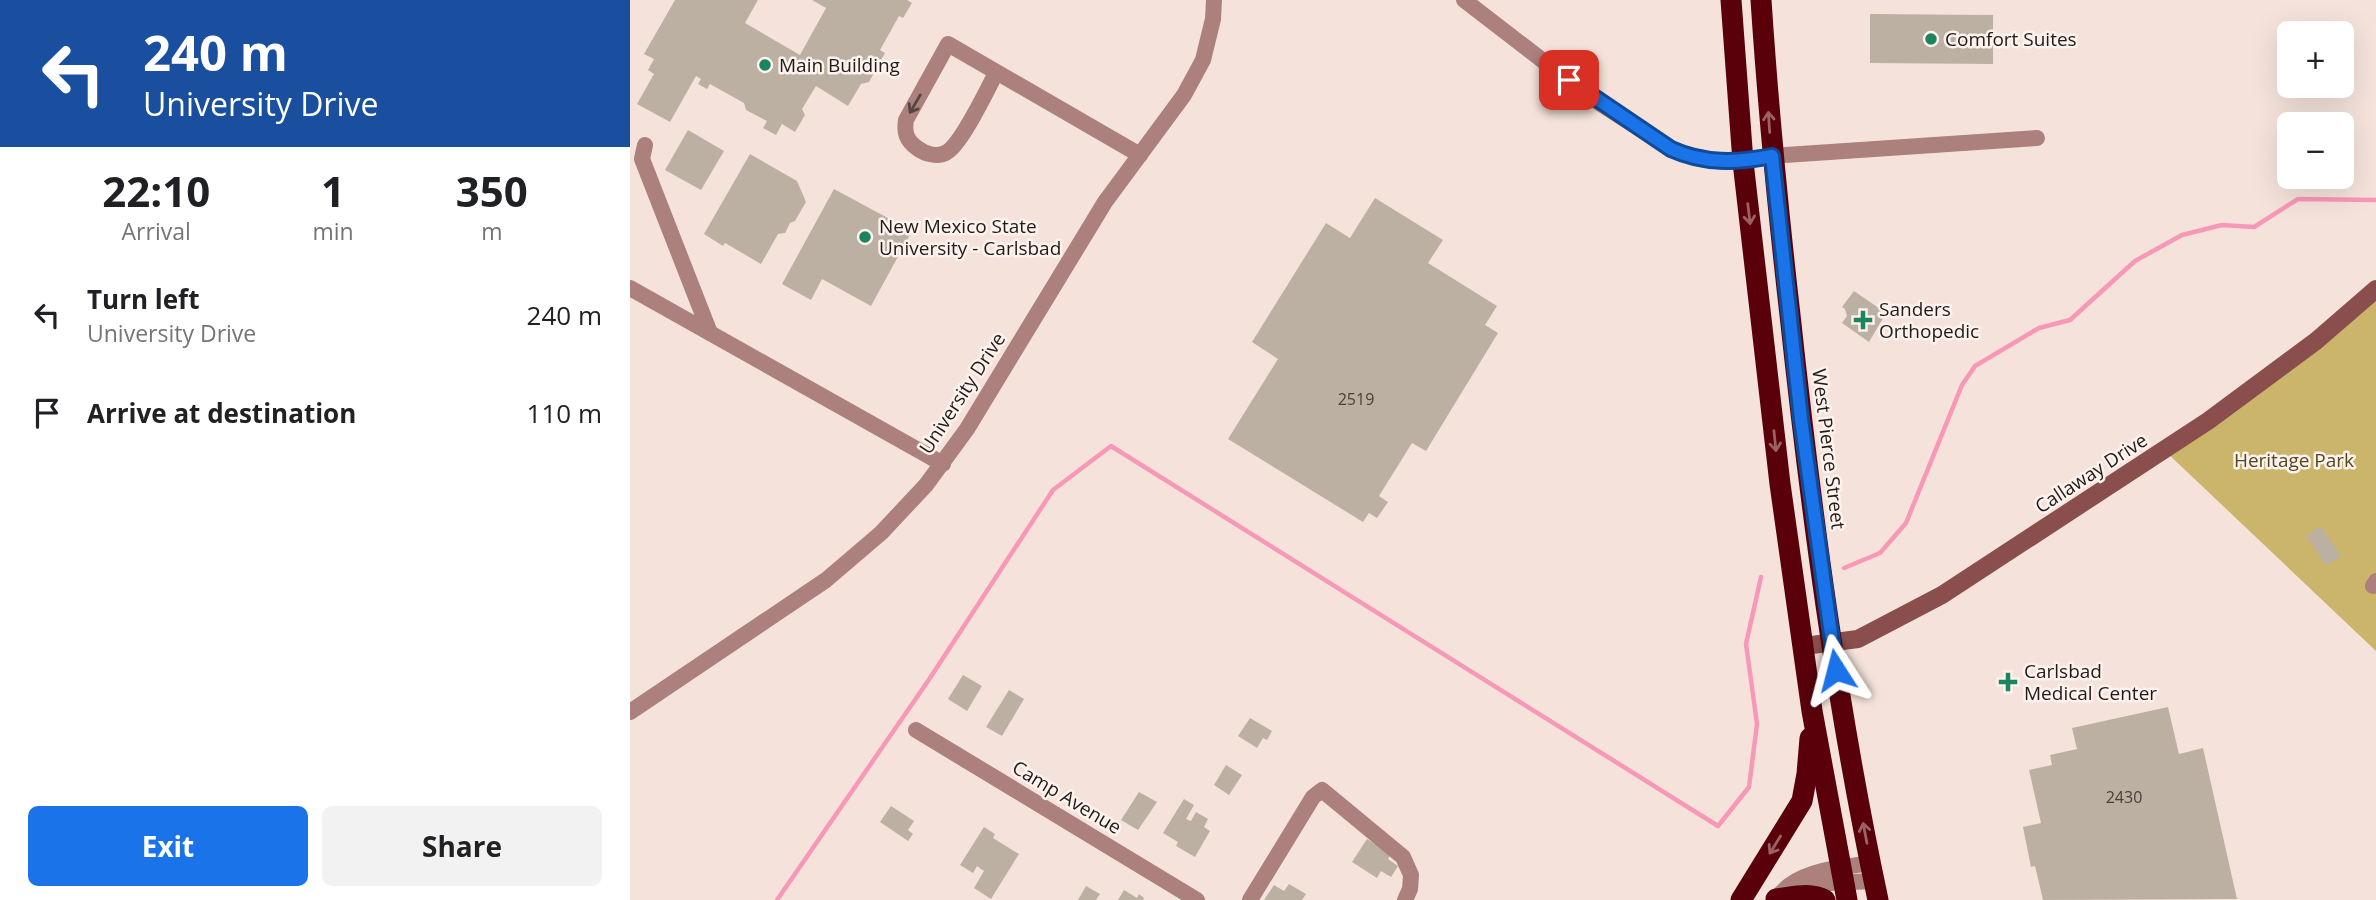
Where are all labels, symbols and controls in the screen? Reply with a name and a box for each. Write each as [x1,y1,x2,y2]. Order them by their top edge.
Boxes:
text: 240 m [143,19,288,85]
map controls [2277,21,2354,189]
button: + [2277,21,2354,98]
place label: Comfort Suites [1945,26,2077,52]
icon: left [28,28,119,119]
marker: Comfort Suites [1923,31,1939,47]
pin [1539,50,1599,110]
place label: Main Building [779,52,900,78]
marker: Main Building [757,57,773,73]
icon: arrive [1550,61,1588,99]
text: University Drive [143,82,378,125]
one-way arrow [908,93,922,113]
one-way arrow [1763,111,1776,134]
button: − [2277,112,2354,189]
text: 22:10 [102,162,210,219]
text: 1 [321,162,345,219]
text: 350 [456,162,528,219]
one-way arrow [1742,203,1755,225]
place label: New Mexico State University - Carlsbad [879,213,1061,261]
text: Arrival [122,215,191,247]
text: min [312,215,354,247]
text: m [481,215,502,247]
marker: New Mexico State University - Carlsbad [857,229,873,245]
text: Turn left [87,281,199,317]
icon: left [28,296,66,334]
place label: Sanders Orthopedic [1879,296,1979,344]
text: 240 m [527,297,602,333]
marker: Sanders Orthopedic [1853,310,1873,330]
text: University Drive [87,317,256,349]
street label: University Drive [913,327,1011,459]
street label: West Pierce Street [1806,367,1852,531]
house number: 2519 [1338,388,1374,410]
icon: arrive [28,394,66,432]
text: Arrive at destination [87,395,356,431]
text: 110 m [527,395,602,431]
street label: Callaway Drive [2030,427,2152,519]
one-way arrow [1768,429,1781,451]
park label: Heritage Park [2234,447,2354,473]
position arrow [1799,633,1873,707]
place label: Carlsbad Medical Center [2024,658,2157,706]
marker: Carlsbad Medical Center [1998,672,2018,692]
street label: Camp Avenue [1008,754,1126,840]
house number: 2430 [2106,786,2142,808]
button: Exit [28,806,308,886]
button: Share [322,806,602,886]
one-way arrow [1858,822,1871,845]
one-way arrow [1768,835,1783,854]

